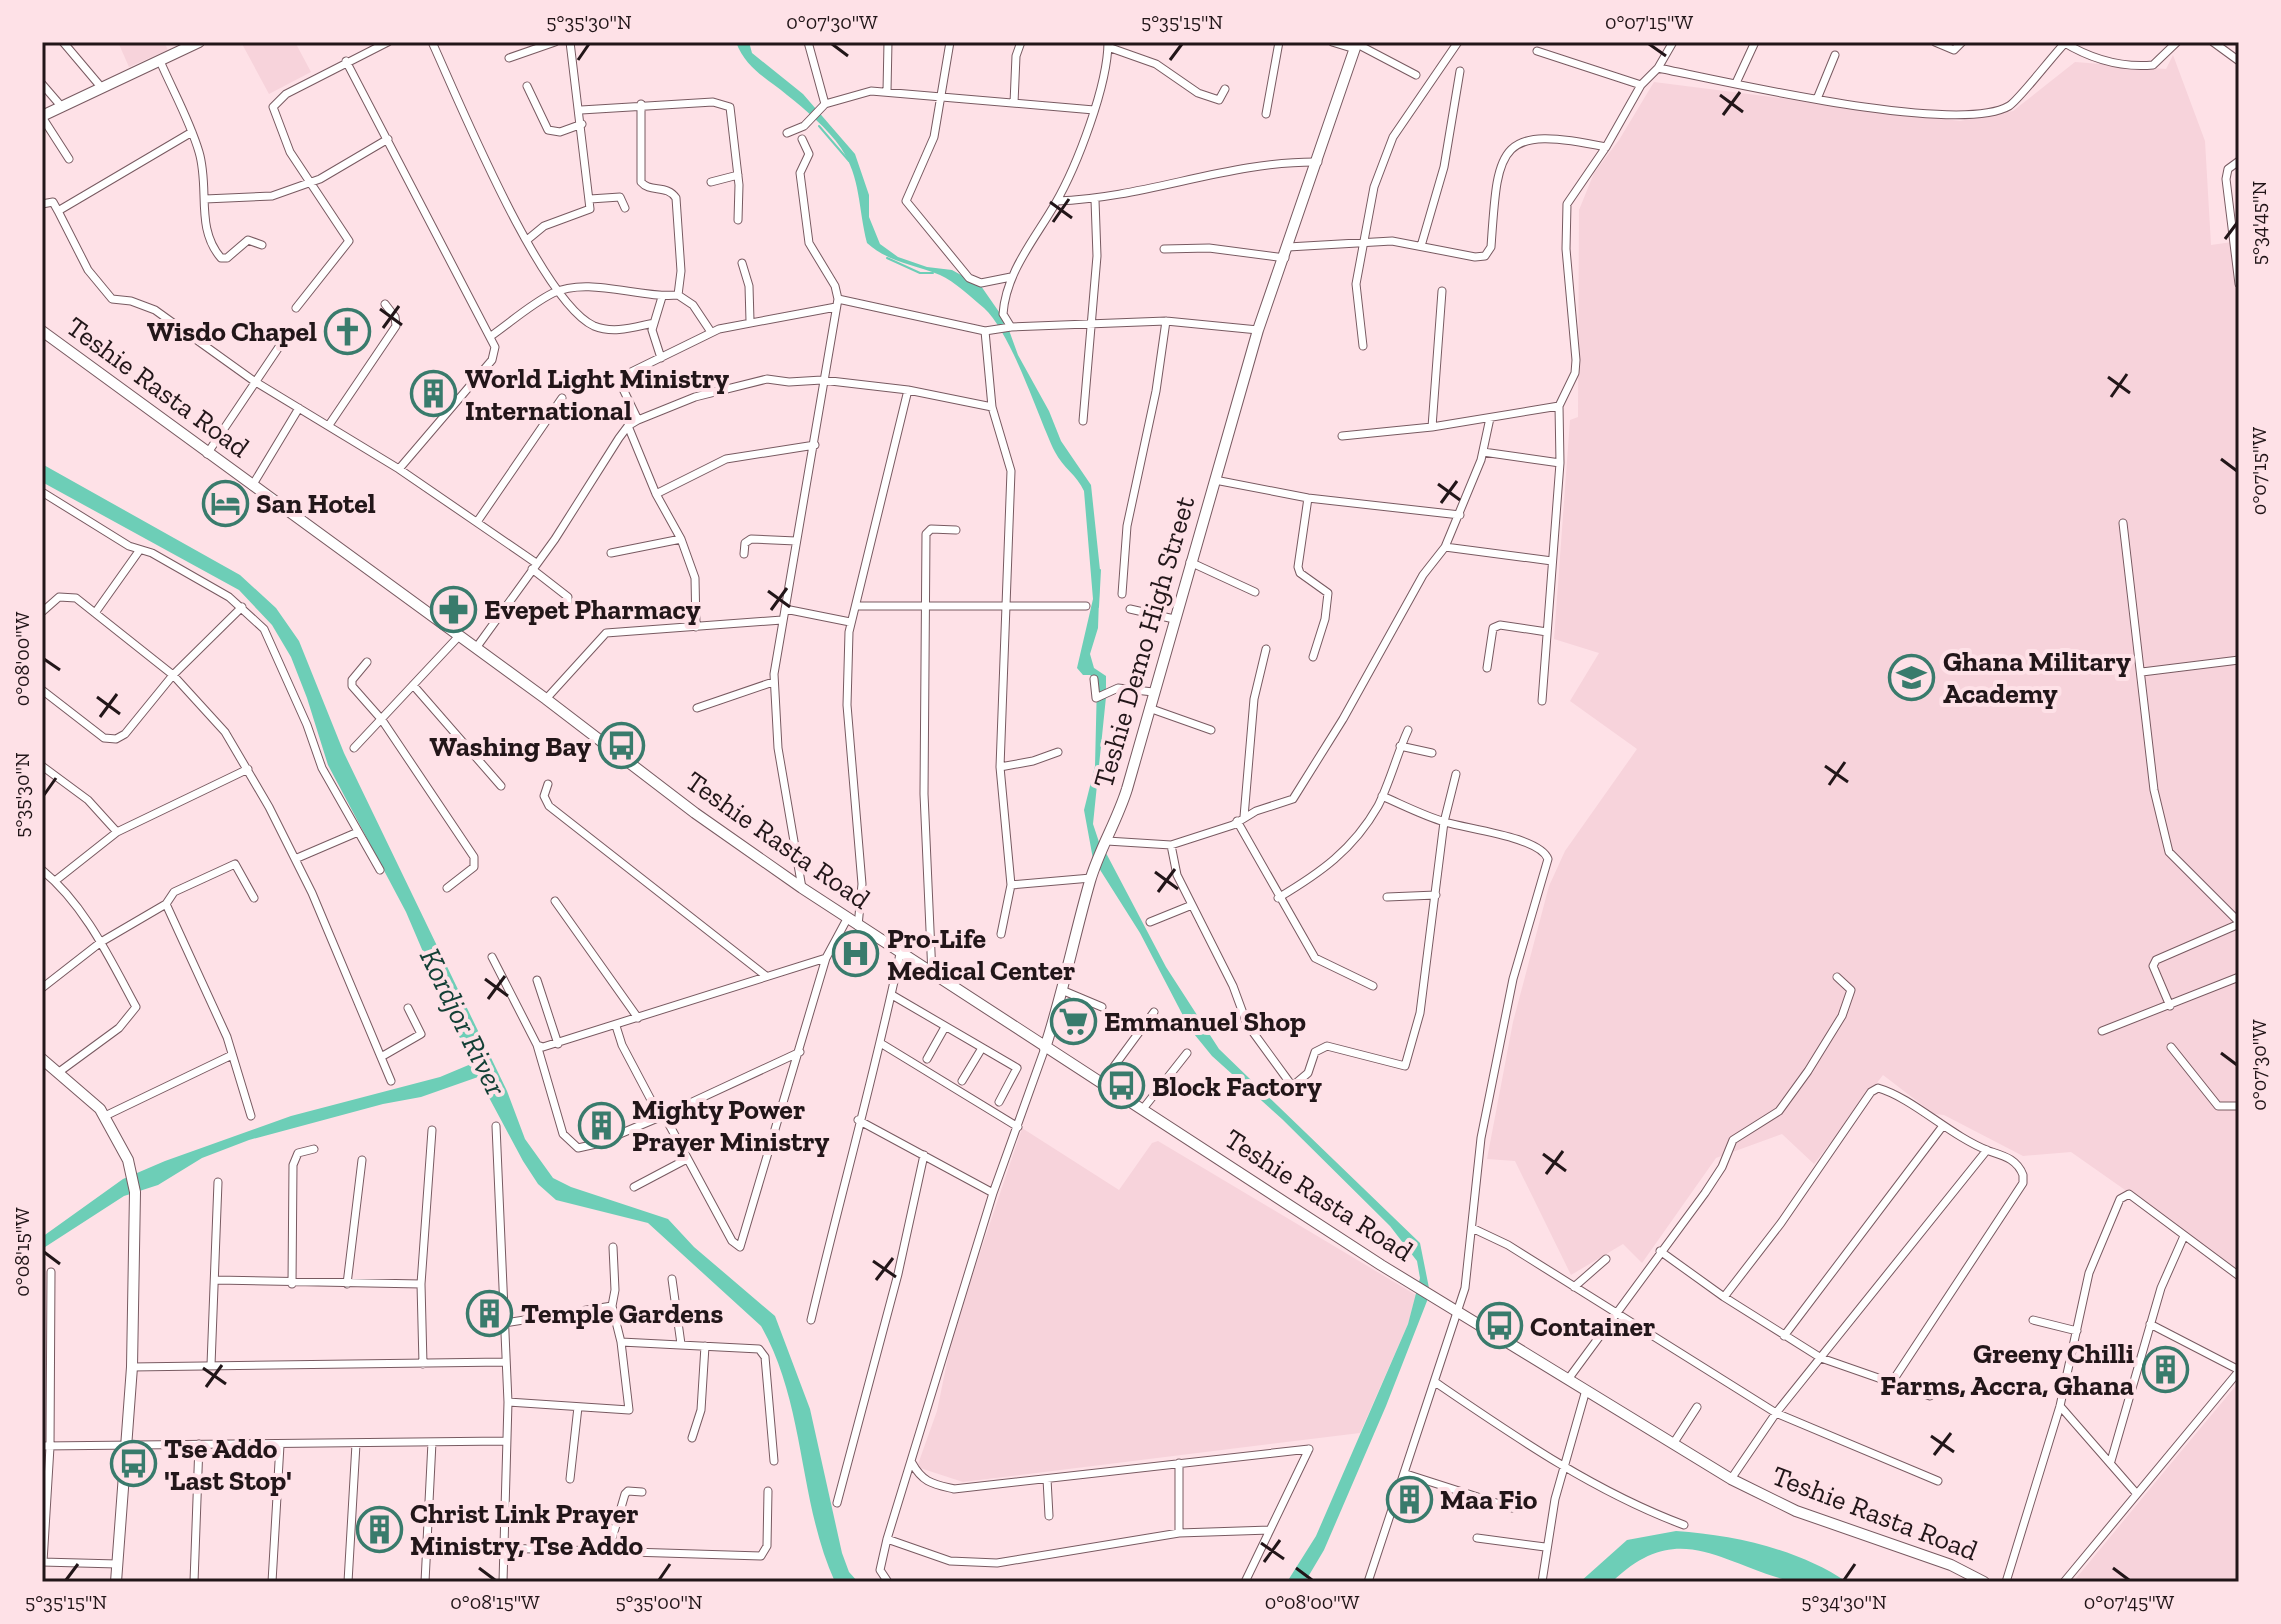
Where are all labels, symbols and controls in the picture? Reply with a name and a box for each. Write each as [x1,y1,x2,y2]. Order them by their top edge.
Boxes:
text: 5°35'30"N [546,10,632,34]
text: 0°07'30"W [786,10,878,34]
text: 5°35'15"N [1141,10,1223,34]
text: 0°07'15"W [1605,10,1693,34]
text: 5°34'45"N [2247,180,2271,265]
church icon: Wisdo Chapel [324,307,372,355]
street label: Teshie Rasta Road [60,310,256,464]
place label: Wisdo Chapel [147,315,317,348]
place label: World Light Ministry International [465,362,729,427]
building icon: World Light Ministry International [410,370,458,418]
text: 0°07'15"W [2247,427,2271,515]
hotel icon: San Hotel [201,479,249,527]
place label: San Hotel [256,487,376,520]
street label: Teshie Demo High Street [1087,492,1202,792]
pharmacy icon: Evepet Pharmacy [429,585,477,633]
place label: Evepet Pharmacy [484,593,701,626]
text: 0°08'00"W [10,611,34,706]
place label: Ghana Military Academy [1943,645,2131,710]
school or university icon: Ghana Military Academy [1888,653,1936,701]
bus stop icon: Washing Bay [598,722,646,770]
place label: Washing Bay [430,730,591,763]
text: 5°35'30"N [10,752,34,838]
street label: Teshie Rasta Road [679,764,877,916]
place label: Pro-Life Medical Center [887,922,1075,987]
hospital icon: Pro-Life Medical Center [832,930,880,978]
water label: Kordjor River [412,943,514,1102]
supermarket icon: Emmanuel Shop [1049,997,1097,1045]
place label: Emmanuel Shop [1104,1005,1306,1038]
text: 0°07'30"W [2247,1019,2271,1111]
bus stop icon: Block Factory [1097,1062,1145,1110]
place label: Block Factory [1152,1070,1322,1103]
place label: Mighty Power Prayer Ministry [632,1093,830,1158]
building icon: Mighty Power Prayer Ministry [577,1101,625,1149]
street label: Teshie Rasta Road [1219,1122,1419,1268]
text: 0°08'15"W [10,1207,34,1297]
building icon: Temple Gardens [466,1289,514,1337]
place label: Temple Gardens [521,1297,723,1330]
bus stop icon: Container [1475,1302,1523,1350]
place label: Container [1530,1310,1655,1343]
place label: Greeny Chilli Farms, Accra, Ghana [1880,1337,2134,1402]
building icon: Greeny Chilli Farms, Accra, Ghana [2141,1345,2189,1393]
place label: Tse Addo 'Last Stop' [164,1432,292,1497]
bus stop icon: Tse Addo 'Last Stop' [109,1440,157,1488]
street label: Teshie Rasta Road [1768,1459,1982,1567]
building icon: Maa Fio [1385,1475,1433,1523]
place label: Maa Fio [1440,1483,1538,1516]
place label: Christ Link Prayer Ministry, Tse Addo [410,1497,644,1562]
building icon: Christ Link Prayer Ministry, Tse Addo [355,1505,403,1553]
text: 5°35'15"N [25,1590,107,1614]
text: 0°08'15"W [450,1590,540,1614]
text: 5°35'00"N [615,1590,703,1614]
text: 0°08'00"W [1265,1590,1360,1614]
text: 5°34'30"N [1801,1590,1887,1614]
text: 0°07'45"W [2084,1590,2175,1614]

